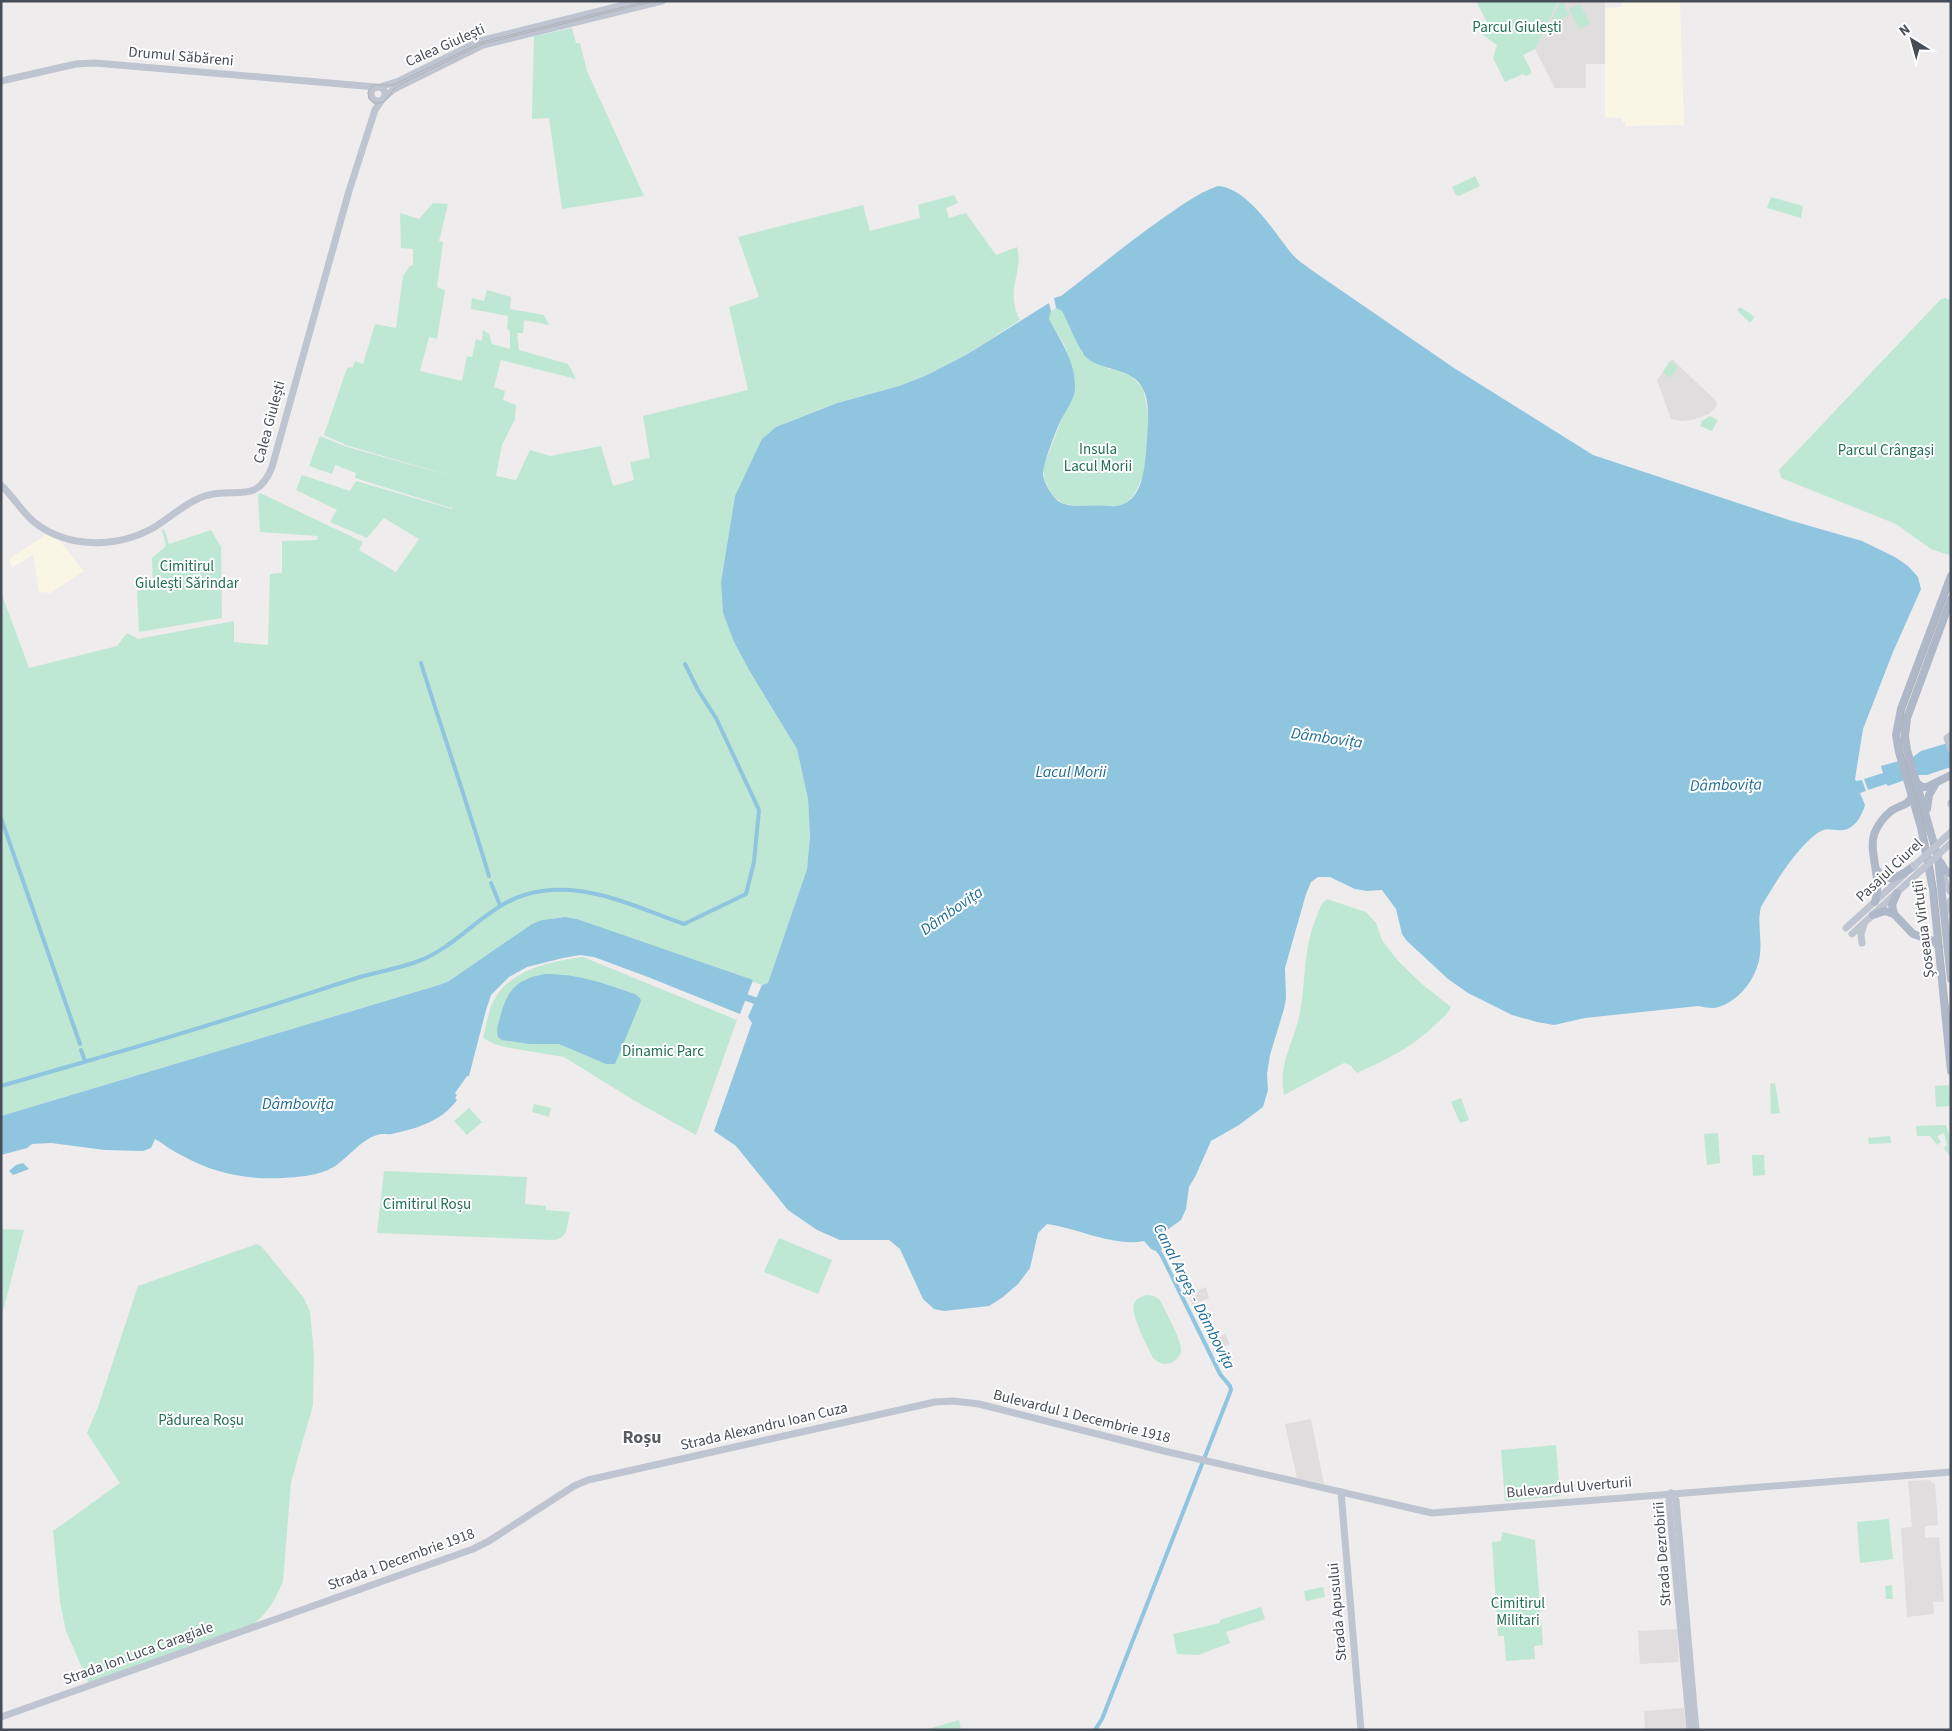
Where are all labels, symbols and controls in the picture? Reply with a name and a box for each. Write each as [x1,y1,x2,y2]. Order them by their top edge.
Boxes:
north arrow [1887,15,1937,65]
park label: Parcul Giulești [1472,17,1562,38]
street label: Calea Giulești [402,19,488,72]
text: N [1895,20,1915,41]
street label: Drumul Săbăreni [127,41,234,72]
street label: Calea Giulești [248,378,291,466]
park label: Insula Lacul Morii [1064,439,1132,477]
park label: Parcul Crângași [1838,440,1934,461]
park label: Cimitirul Giulești Sărindar [135,556,240,594]
water label: Dâmbovița [1290,722,1364,754]
water label: Lacul Morii [1036,761,1107,783]
water label: Dâmbovița [1690,773,1763,797]
street label: Pasajul Ciurel [1851,834,1928,907]
street label: Șoseaua Virtuții [1907,879,1940,979]
water label: Dâmbovița [916,881,988,940]
park label: Dinamic Parc [622,1041,704,1062]
water label: Dâmbovița [262,1093,334,1115]
park label: Cimitirul Roșu [383,1194,471,1215]
water label: Canal Argeș - Dâmbovița [1148,1220,1241,1373]
street label: Bulevardul 1 Decembrie 1918 [991,1384,1173,1449]
street label: Strada Alexandru Ioan Cuza [678,1397,850,1456]
park label: Pădurea Roșu [158,1410,244,1431]
district label: Roșu [623,1425,661,1450]
street label: Bulevardul Uverturii [1505,1472,1633,1503]
street label: Strada Dezrobirii [1648,1501,1677,1607]
street label: Strada 1 Decembrie 1918 [325,1523,478,1596]
street label: Strada Apusului [1323,1562,1352,1662]
park label: Cimitirul Militari [1491,1593,1545,1631]
street label: Strada Ion Luca Caragiale [60,1617,216,1690]

